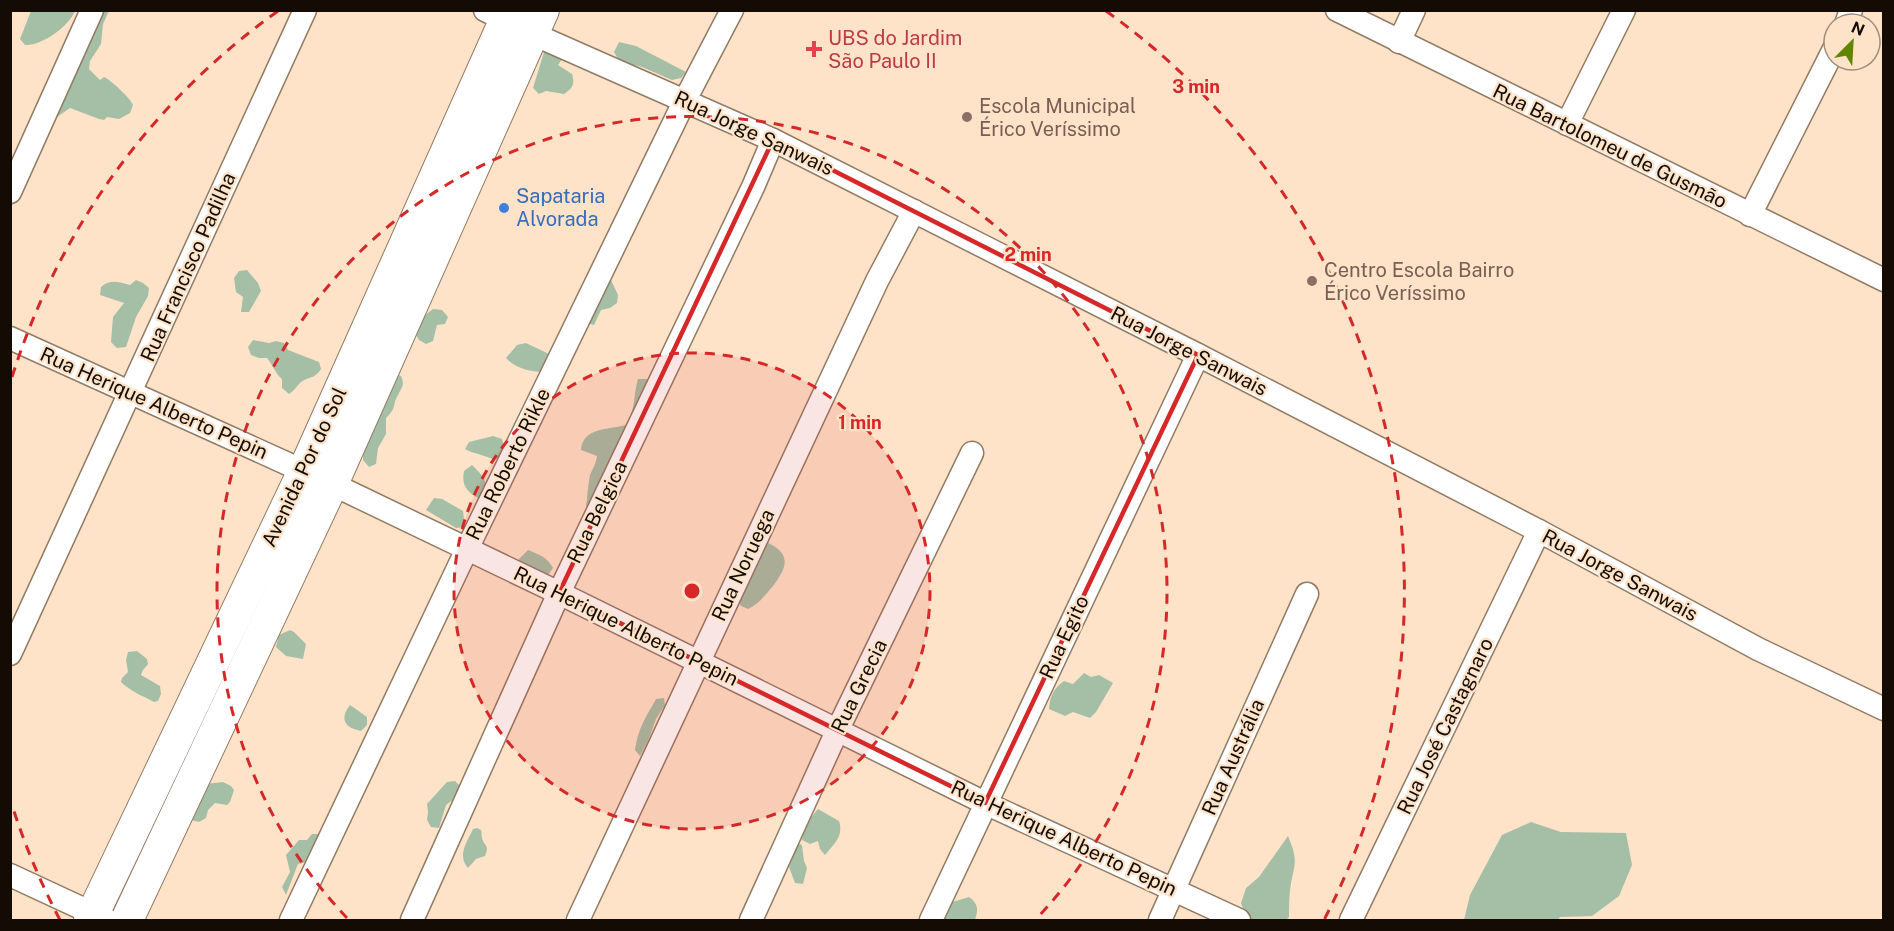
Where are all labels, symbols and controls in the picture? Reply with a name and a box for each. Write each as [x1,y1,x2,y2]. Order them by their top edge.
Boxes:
north arrow [1822,12,1882,72]
text: N [1848,18,1867,40]
place label: UBS do Jardim São Paulo II [828,26,962,73]
marker: UBS do Jardim São Paulo II [805,40,823,58]
text: 3 min [1172,76,1220,97]
street label: Rua Bartolomeu de Gusmão [1489,79,1731,213]
street label: Rua Jorge Sanwais [671,86,837,180]
place label: Escola Municipal Érico Veríssimo [979,94,1136,141]
marker: Escola Municipal Érico Veríssimo [960,110,974,124]
street label: Rua Francisco Padilha [135,169,241,365]
place label: Sapataria Alvorada [516,184,605,231]
marker: Sapataria Alvorada [497,201,511,215]
text: 2 min [1004,244,1052,265]
place label: Centro Escola Bairro Érico Veríssimo [1324,258,1514,305]
marker: Centro Escola Bairro Érico Veríssimo [1305,274,1319,288]
street label: Rua Jorge Sanwais [1107,301,1271,401]
street label: Rua Herique Alberto Pepin [36,342,272,464]
street label: Avenida Por do Sol [256,383,352,551]
street label: Rua Roberto Rikle [461,384,555,544]
text: 1 min [838,412,882,433]
street label: Rua Belgica [562,457,632,567]
street label: Rua Noruega [707,505,779,625]
street label: Rua Jorge Sanwais [1538,524,1702,626]
street label: Rua Herique Alberto Pepin [510,561,742,691]
centre of rings [682,581,702,601]
street label: Rua Egito [1034,591,1094,683]
street label: Rua José Castagnaro [1392,634,1498,818]
street label: Rua Grecia [826,635,892,737]
street label: Rua Austrália [1197,695,1269,819]
street label: Rua Herique Alberto Pepin [947,775,1181,901]

